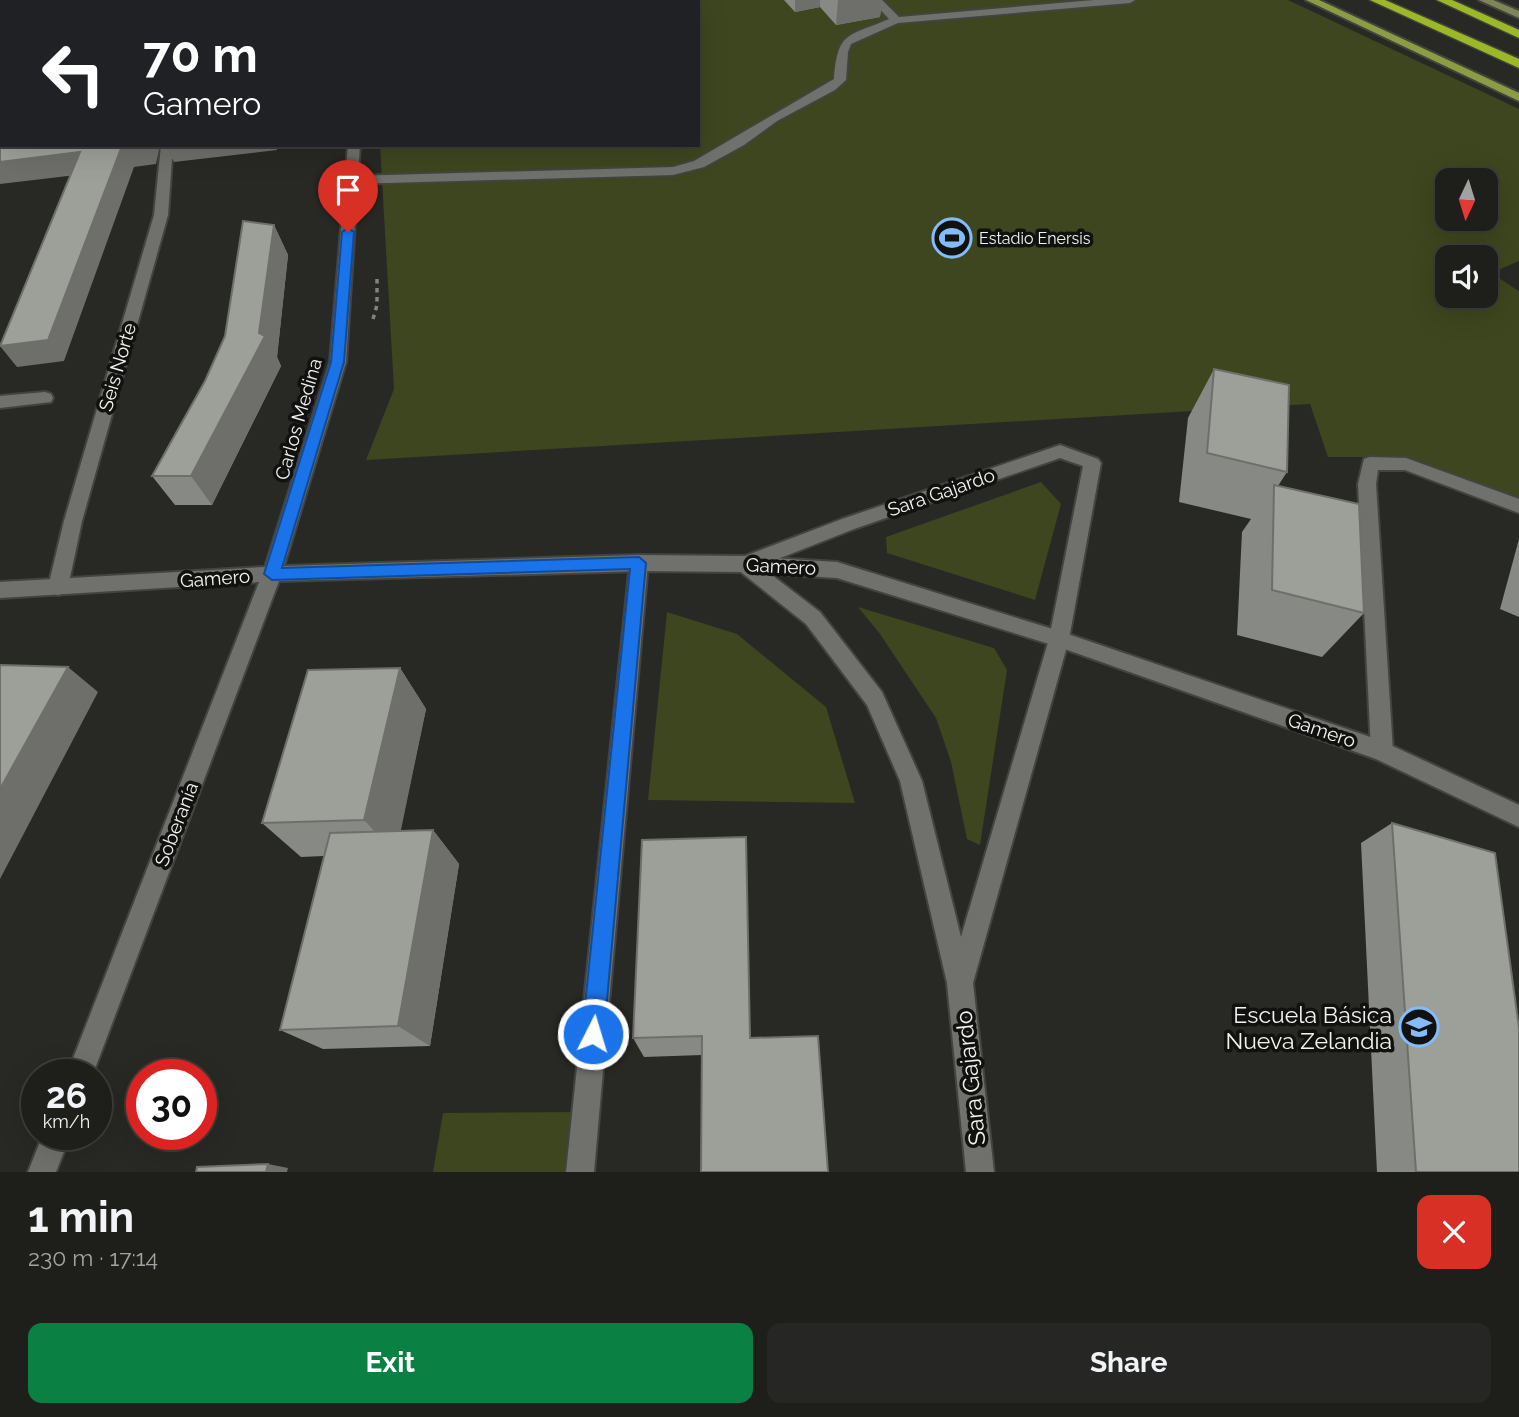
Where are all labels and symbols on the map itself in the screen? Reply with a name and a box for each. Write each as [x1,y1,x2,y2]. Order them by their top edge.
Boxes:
pin [318,160,378,232]
north arrow [1435,168,1498,231]
sports icon: Estadio Enersis [931,217,973,259]
place label: Estadio Enersis [979,229,1091,248]
street label: Seis Norte [94,320,140,414]
street label: Carlos Medina [270,356,326,482]
street label: Sara Gajardo [885,463,997,521]
street label: Gamero [745,553,817,579]
street label: Gamero [179,565,251,591]
street label: Gamero [1285,708,1359,752]
street label: Soberanía [150,779,202,869]
position arrow [556,997,630,1071]
place label: Escuela Básica Nueva Zelandia [1225,1001,1392,1054]
school or university icon: Escuela Básica Nueva Zelandia [1398,1006,1440,1048]
street label: Sara Gajardo [949,1009,991,1147]
speed limit sign: 30 [126,1059,217,1150]

